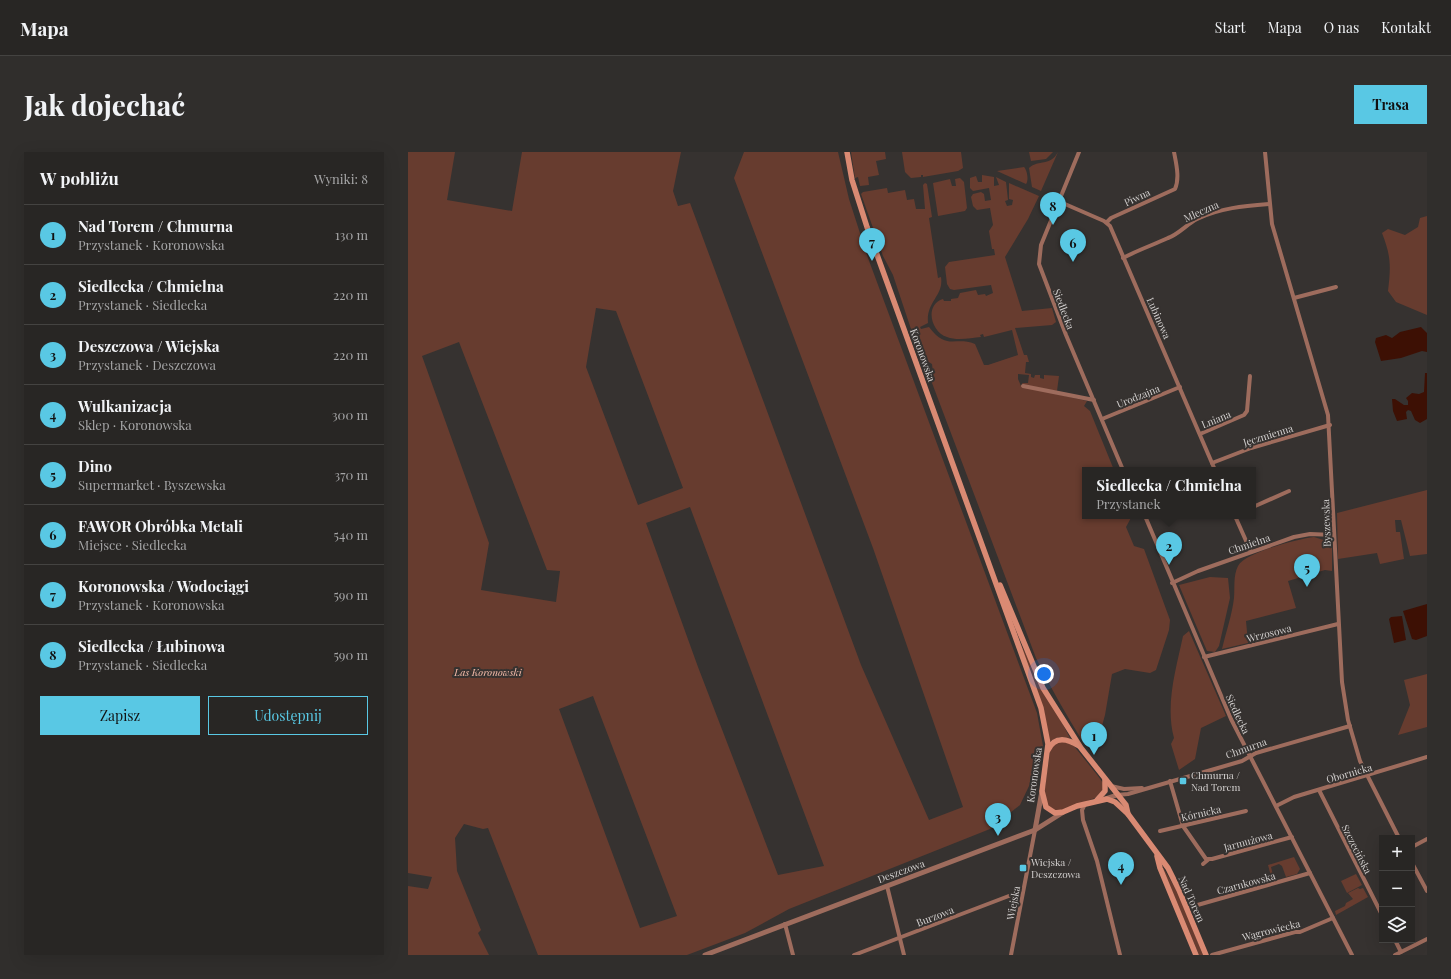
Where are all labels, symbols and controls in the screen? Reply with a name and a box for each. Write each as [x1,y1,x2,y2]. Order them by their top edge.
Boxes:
text: Mapa [20,15,69,41]
text: Start [1215,18,1246,37]
text: Mapa [1268,18,1302,37]
text: O nas [1324,18,1359,37]
text: Kontakt [1381,18,1431,37]
button: Trasa [1354,85,1427,124]
text: Jak dojechać [24,86,185,123]
text: W pobliżu [40,167,119,189]
text: Wyniki: 8 [314,170,368,187]
street label: Piwna [1122,185,1152,209]
pin: 8 [1040,192,1066,225]
street label: Mleczna [1181,197,1221,225]
text: Nad Torem / Chmurna [78,216,233,236]
text: 1 [51,226,55,243]
text: 130 m [335,226,368,243]
pin: 7 [859,228,885,261]
pin: 6 [1060,229,1086,262]
text: Przystanek · Koronowska [78,236,224,253]
text: Siedlecka / Chmielna [78,276,224,296]
text: 2 [50,286,56,303]
text: 220 m [333,286,368,303]
street label: Siedlecka [1050,287,1078,331]
street label: Łubinowa [1144,295,1174,341]
text: Przystanek · Siedlecka [78,296,207,313]
street label: Koronowska [907,326,939,384]
text: Deszczowa / Wiejska [78,336,220,356]
text: 3 [50,346,56,363]
text: 220 m [333,346,368,363]
text: Przystanek · Deszczowa [78,356,216,373]
street label: Urodzajna [1114,381,1162,411]
text: Wulkanizacja [78,396,172,416]
text: 4 [50,406,56,423]
text: 300 m [332,406,368,423]
street label: Lniana [1199,407,1233,431]
text: Sklep · Koronowska [78,416,192,433]
street label: Jęczmienna [1240,421,1295,450]
text: Dino [78,456,112,476]
text: 5 [50,466,56,483]
text: 370 m [334,466,368,483]
popup [1082,467,1256,519]
text: Siedlecka / Chmielna [1096,475,1242,495]
text: Supermarket · Byszewska [78,476,226,493]
text: Przystanek [1096,495,1161,512]
street label: Byszewska [1318,499,1334,547]
text: FAWOR Obróbka Metali [78,516,243,536]
text: 6 [49,526,57,543]
text: 540 m [334,526,368,543]
street label: Chmielna [1226,530,1272,558]
pin: 2 [1156,532,1182,565]
text: Miejsce · Siedlecka [78,536,187,553]
pin: 5 [1294,554,1320,587]
text: Koronowska / Wodociągi [78,576,249,596]
text: 7 [50,586,56,603]
text: 590 m [333,586,368,603]
text: Przystanek · Koronowska [78,596,224,613]
street label: Wrzosowa [1244,621,1293,646]
text: Siedlecka / Łubinowa [78,636,225,656]
text: 8 [49,646,57,663]
text: 590 m [333,646,368,663]
text: Przystanek · Siedlecka [78,656,207,673]
your location [1034,664,1054,684]
park label: Las Koronowski [453,665,523,679]
street label: Siedlecka [1223,692,1253,736]
button: Zapisz [40,696,200,735]
button: Udostępnij [208,696,368,735]
pin: 1 [1081,722,1107,755]
street label: Chmurna [1223,734,1269,762]
street label: Koronowska [1023,746,1045,804]
street label: Obornicka [1324,760,1374,786]
place label: Chmurna / Nad Torem [1191,768,1240,794]
marker: Chmurna / Nad Torem [1178,776,1188,786]
street label: Kórnicka [1180,802,1222,824]
pin: 3 [985,803,1011,836]
street label: Szczecińska [1339,822,1375,876]
street label: Jarmużowa [1221,828,1274,854]
map controls [1379,835,1415,943]
button: + [1379,835,1415,871]
pin: 4 [1108,852,1134,885]
place label: Wiejska / Deszczowa [1030,855,1080,881]
street label: Deszczowa [876,856,927,886]
marker: Wiejska / Deszczowa [1018,863,1028,873]
street label: Czarnkowska [1215,868,1277,898]
button: − [1379,871,1415,907]
street label: Nad Torem [1176,874,1208,924]
street label: Wiejska [1003,885,1023,922]
street label: Burzowa [914,902,956,930]
button: layers [1379,907,1415,943]
street label: Wągrowiecka [1240,916,1302,944]

